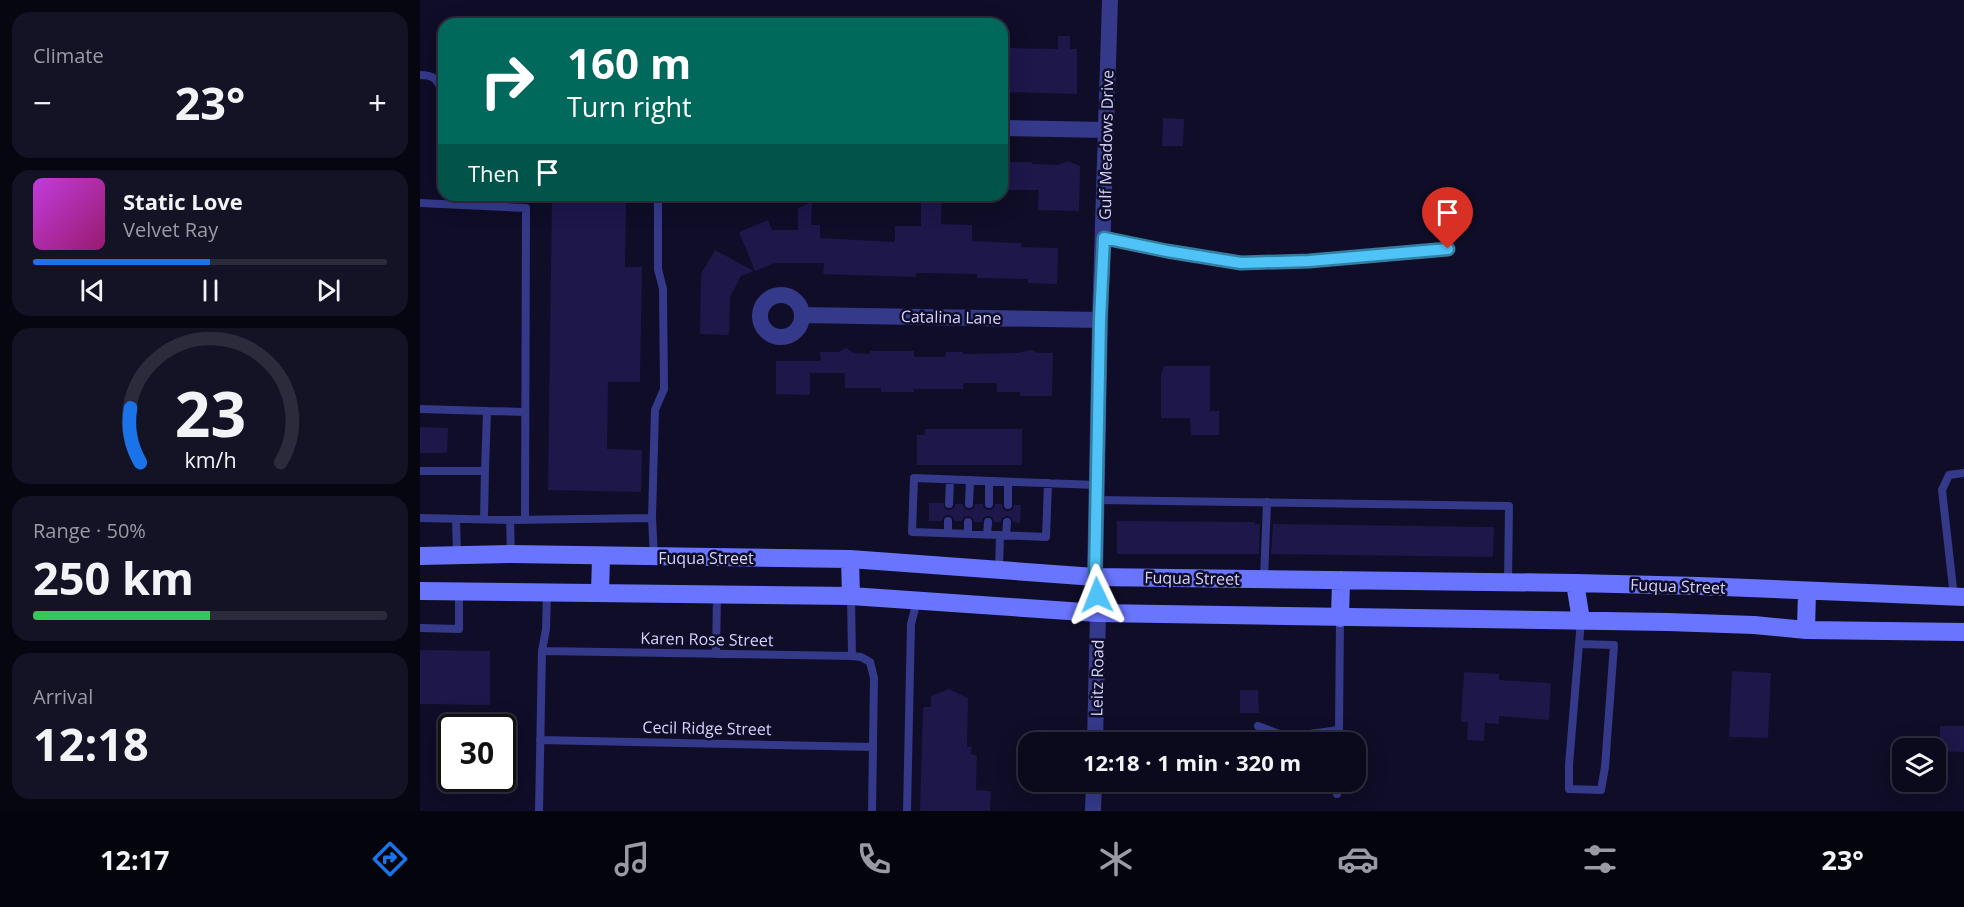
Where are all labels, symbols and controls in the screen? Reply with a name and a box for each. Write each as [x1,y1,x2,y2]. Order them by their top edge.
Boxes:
text: 160 m [567,34,691,91]
text: Climate [33,42,104,69]
icon: right [468,42,546,120]
street label: Gulf Meadows Drive [1094,70,1118,220]
text: 23° [175,72,245,133]
text: − [33,80,52,125]
text: + [368,80,387,125]
text: Turn right [567,88,692,125]
icon: arrive [531,156,564,189]
text: Then [468,158,519,188]
text: Static Love [123,186,243,216]
pin [1422,187,1473,249]
icon: arrive [1431,196,1464,229]
text: Velvet Ray [123,216,218,243]
icon: previous [76,274,109,307]
icon: pause [194,274,227,307]
icon: next [312,274,345,307]
street label: Catalina Lane [901,305,1001,329]
text: 23 [174,370,246,455]
text: km/h [184,445,236,474]
text: Range · 50% [33,517,146,544]
text: 250 km [33,547,194,608]
street label: Fuqua Street [658,547,754,569]
position arrow [1065,563,1129,627]
street label: Fuqua Street [1144,566,1240,590]
street label: Fuqua Street [1630,573,1726,599]
street label: Karen Rose Street [640,627,774,651]
street label: Leitz Road [1085,639,1109,717]
text: Arrival [33,683,93,710]
text: 12:18 [33,713,149,774]
speed limit sign: 30 [438,714,516,792]
street label: Cecil Ridge Street [642,716,772,740]
map controls [1892,738,1946,792]
button: layers [1892,738,1946,792]
text: 12:18 · 1 min · 320 m [1083,747,1301,777]
icon: directions [369,838,411,880]
icon: music [611,838,653,880]
icon: phone [853,838,895,880]
icon: climate [1095,838,1137,880]
icon: car [1337,838,1379,880]
icon: filters [1579,838,1621,880]
text: 12:17 [100,841,169,878]
text: 23° [1821,841,1864,878]

